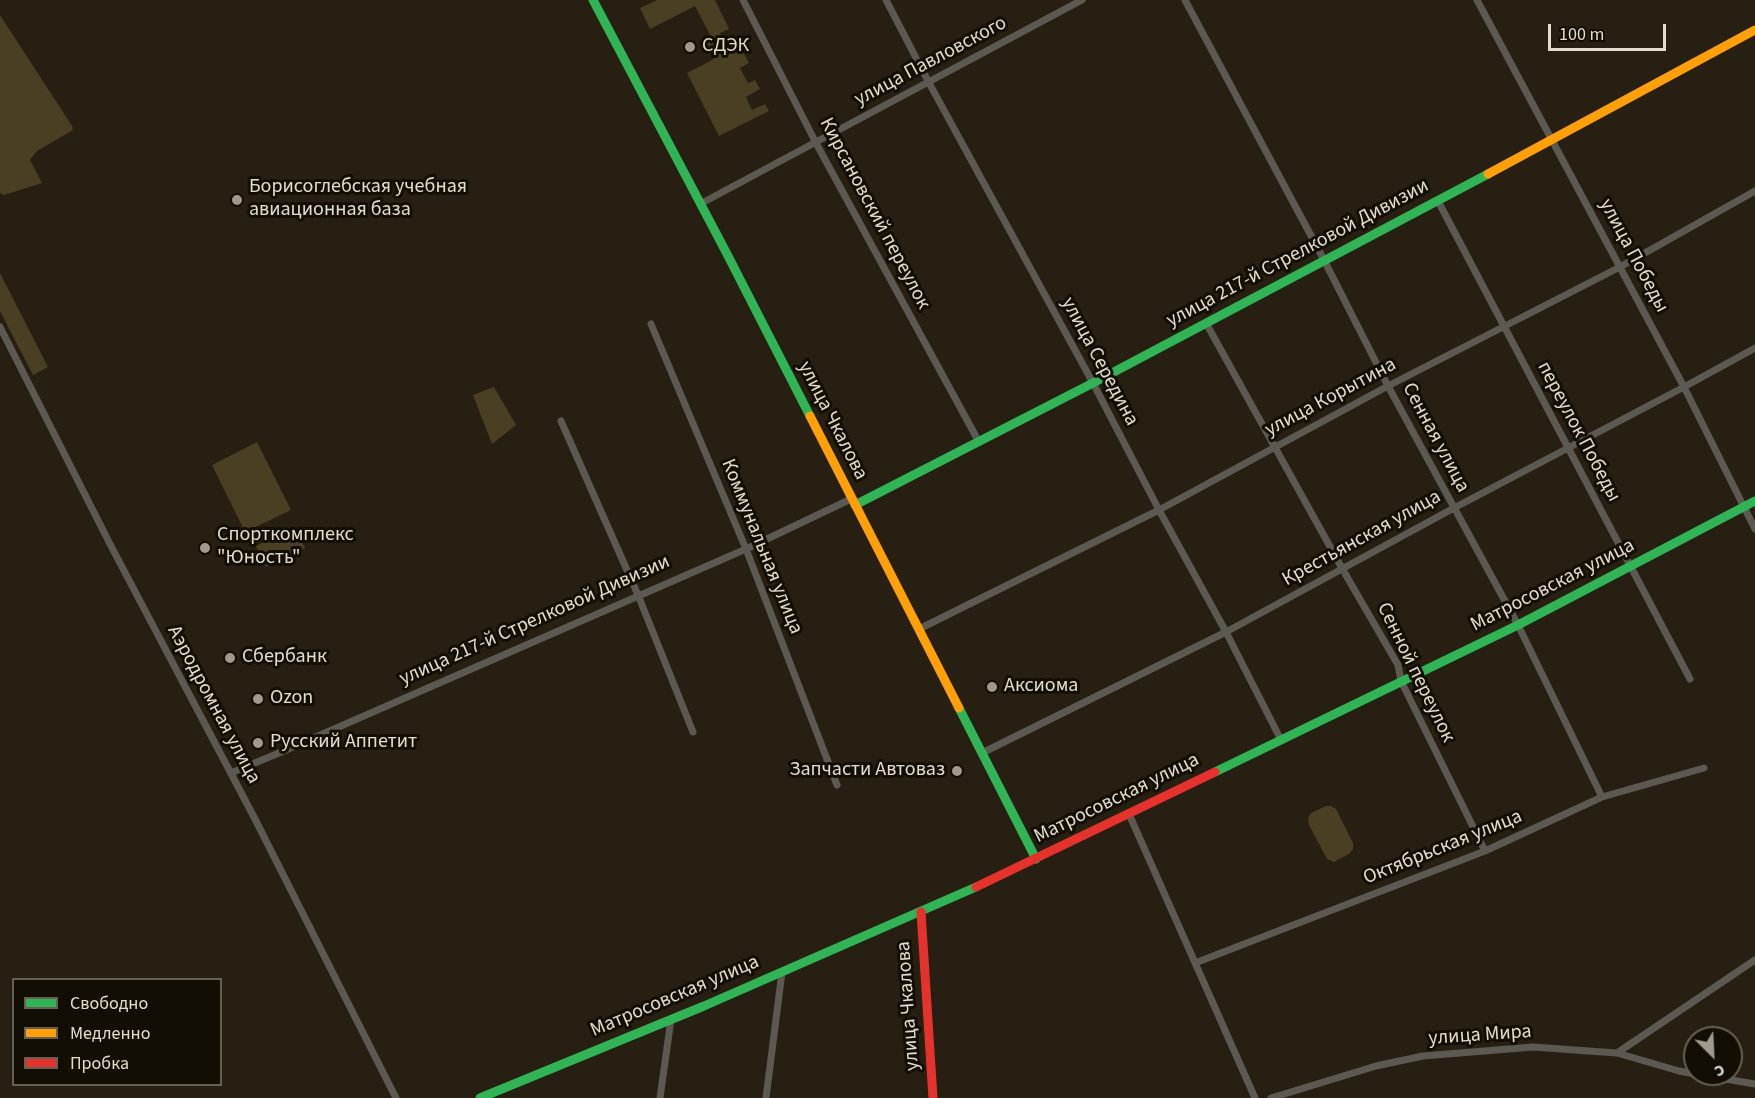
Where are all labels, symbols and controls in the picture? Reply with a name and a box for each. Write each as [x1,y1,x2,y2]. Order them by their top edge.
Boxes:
street label: улица Павловского [851,12,1011,112]
scale bar [1551,12,1670,50]
text: 100 m [1559,22,1604,47]
place label: СДЭК [702,35,749,59]
marker: СДЭК [683,40,697,54]
street label: Кирсановский переулок [813,114,935,314]
street label: улица 217-й Стрелковой Дивизии [1163,174,1433,334]
place label: Борисоглебская учебная авиационная база [249,176,467,223]
marker: Борисоглебская учебная авиационная база [230,193,244,207]
street label: улица Победы [1593,195,1673,317]
street label: улица Середина [1055,294,1143,430]
street label: улица Корытина [1261,353,1401,443]
street label: улица Чкалова [792,358,872,484]
street label: переулок Победы [1531,358,1625,506]
street label: Сенная улица [1396,379,1474,497]
street label: Коммунальная улица [715,456,807,638]
street label: Крестьянская улица [1279,485,1445,593]
place label: Спорткомплекс "Юность" [217,524,354,571]
street label: Матросовская улица [1467,534,1639,638]
marker: Спорткомплекс "Юность" [198,541,212,555]
street label: улица 217-й Стрелковой Дивизии [396,550,674,692]
street label: Сенной переулок [1371,599,1459,747]
street label: Аэродромная улица [161,622,265,788]
place label: Сбербанк [242,646,327,670]
marker: Сбербанк [223,651,237,665]
place label: Аксиома [1004,675,1078,699]
marker: Аксиома [985,680,999,694]
place label: Ozon [270,687,313,711]
marker: Ozon [251,692,265,706]
place label: Русский Аппетит [270,731,417,755]
marker: Русский Аппетит [251,736,265,750]
street label: Матросовская улица [1030,749,1204,849]
place label: Запчасти Автоваз [789,759,945,783]
marker: Запчасти Автоваз [950,764,964,778]
street label: Октябрьская улица [1360,805,1526,891]
street label: улица Чкалова [892,940,926,1072]
street label: Матросовская улица [587,951,763,1043]
legend [12,978,222,1086]
text: Свободно [70,991,148,1016]
street label: улица Мира [1428,1020,1532,1052]
text: Медленно [70,1021,150,1046]
north arrow [1683,1026,1743,1086]
text: Пробка [70,1051,129,1076]
text: С [1711,1059,1728,1083]

